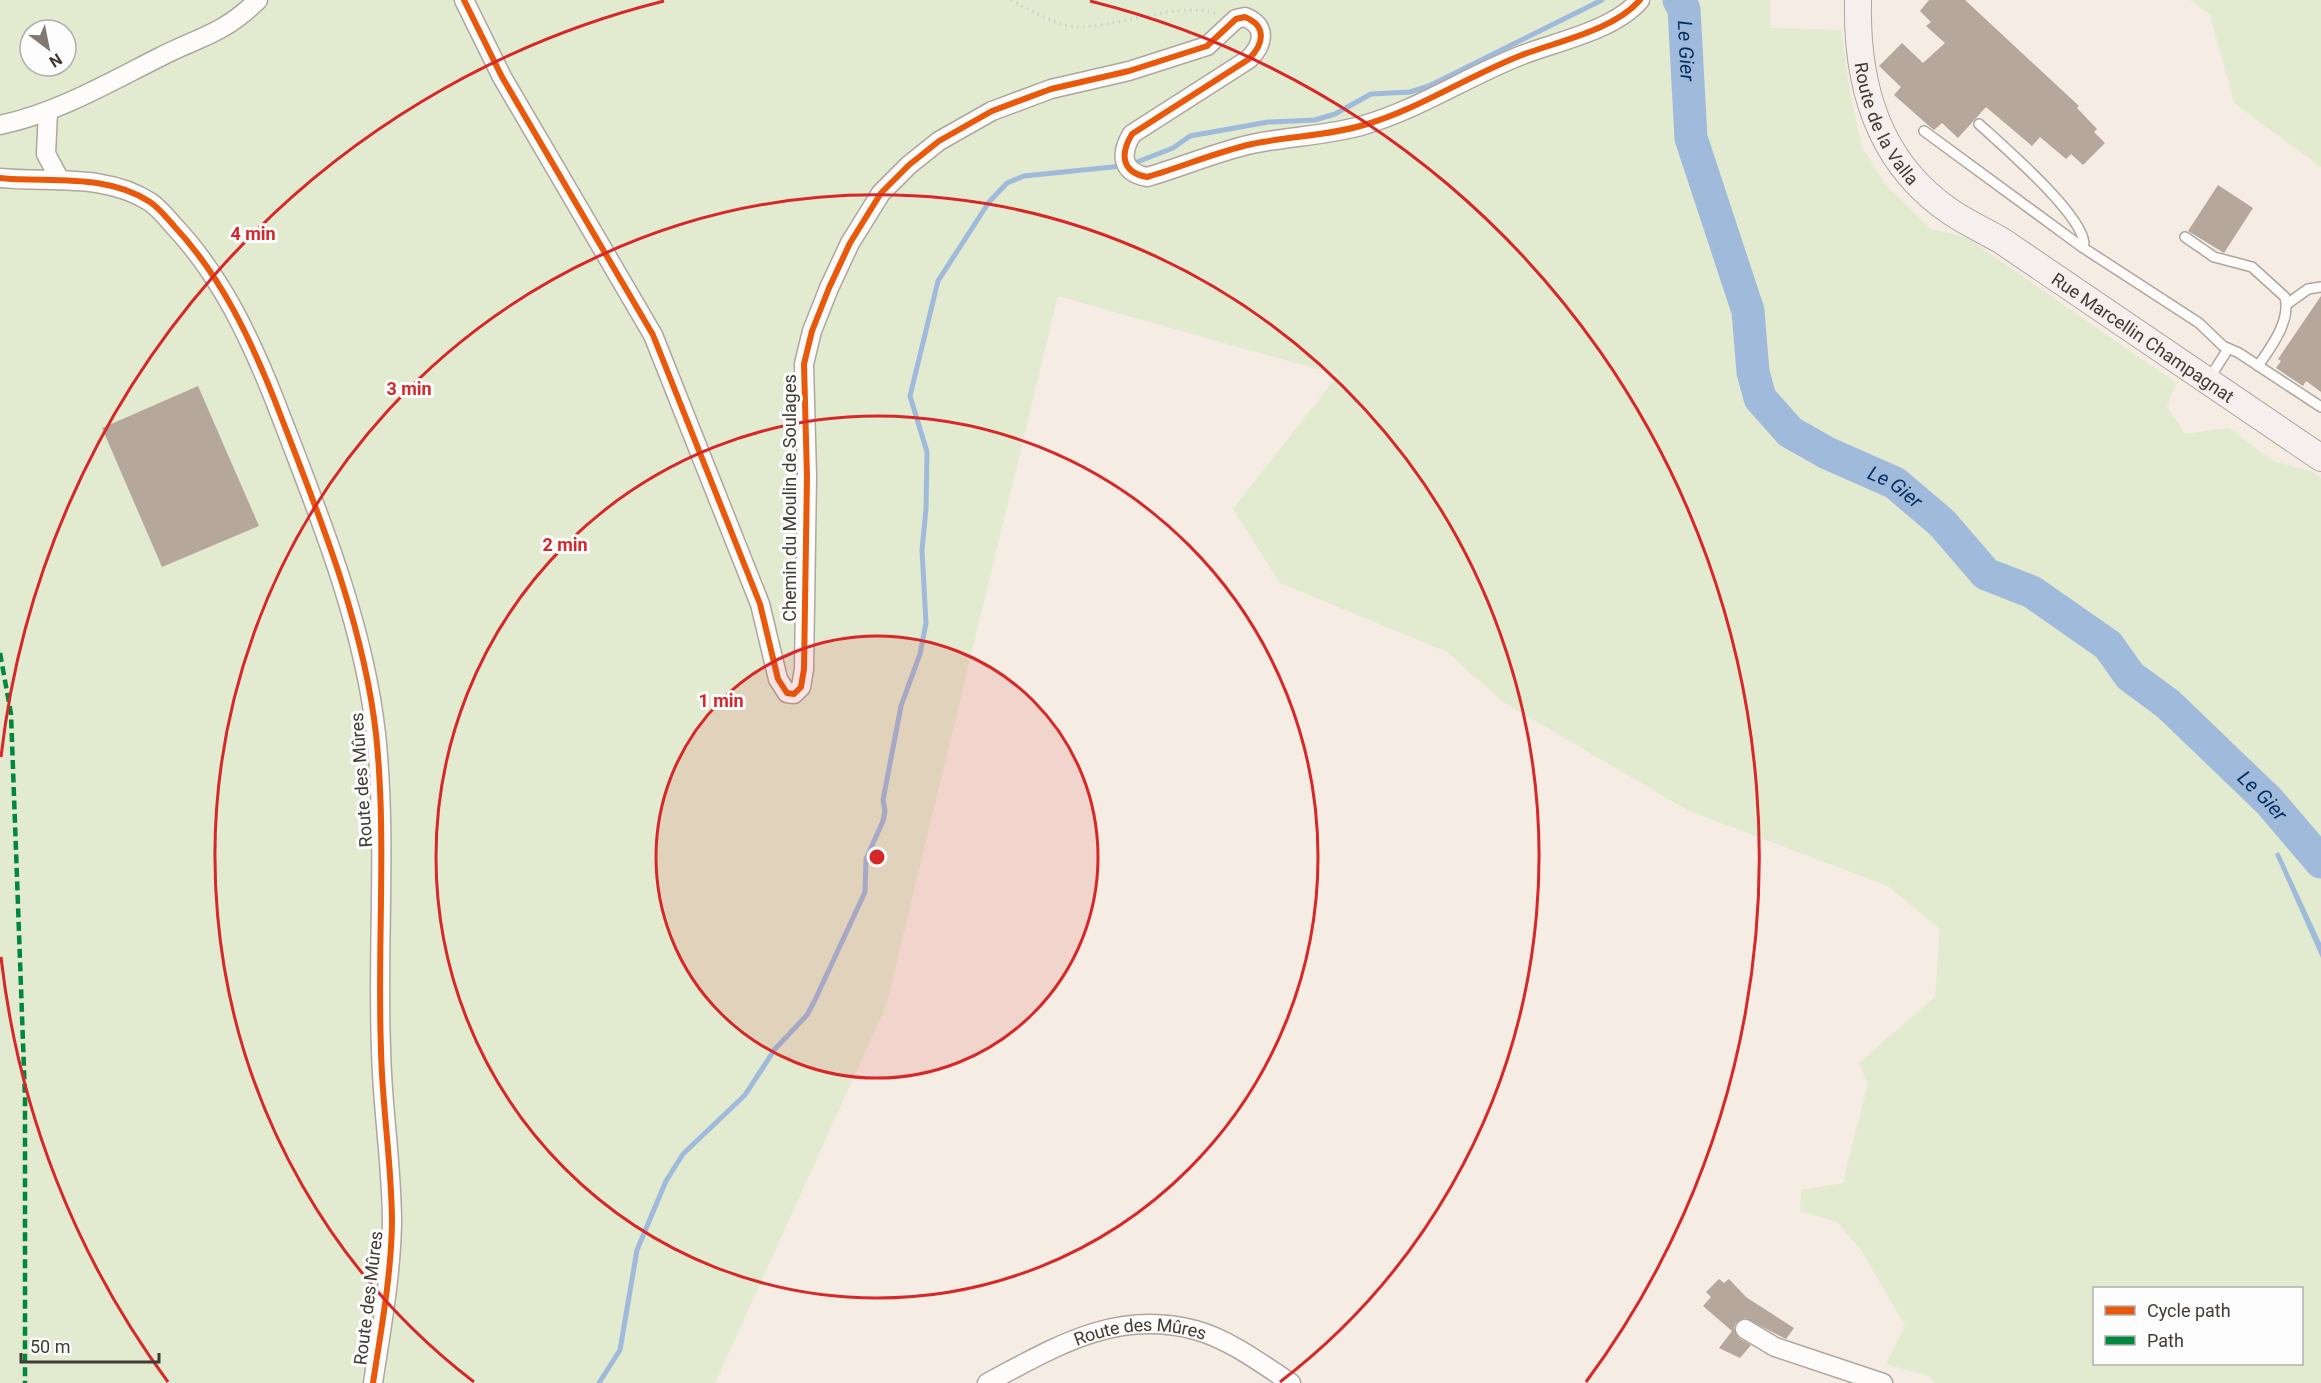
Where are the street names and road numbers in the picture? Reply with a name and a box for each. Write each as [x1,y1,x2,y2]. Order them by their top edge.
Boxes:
street label: Route de la Valla [1851,60,1923,189]
street label: Rue Marcellin Champagnat [2048,268,2239,407]
street label: Chemin du Moulin de Soulages [779,374,800,622]
street label: Route des Mûres [346,712,376,848]
street label: Route des Mûres [349,1230,387,1366]
street label: Route des Mûres [1071,1313,1209,1349]

